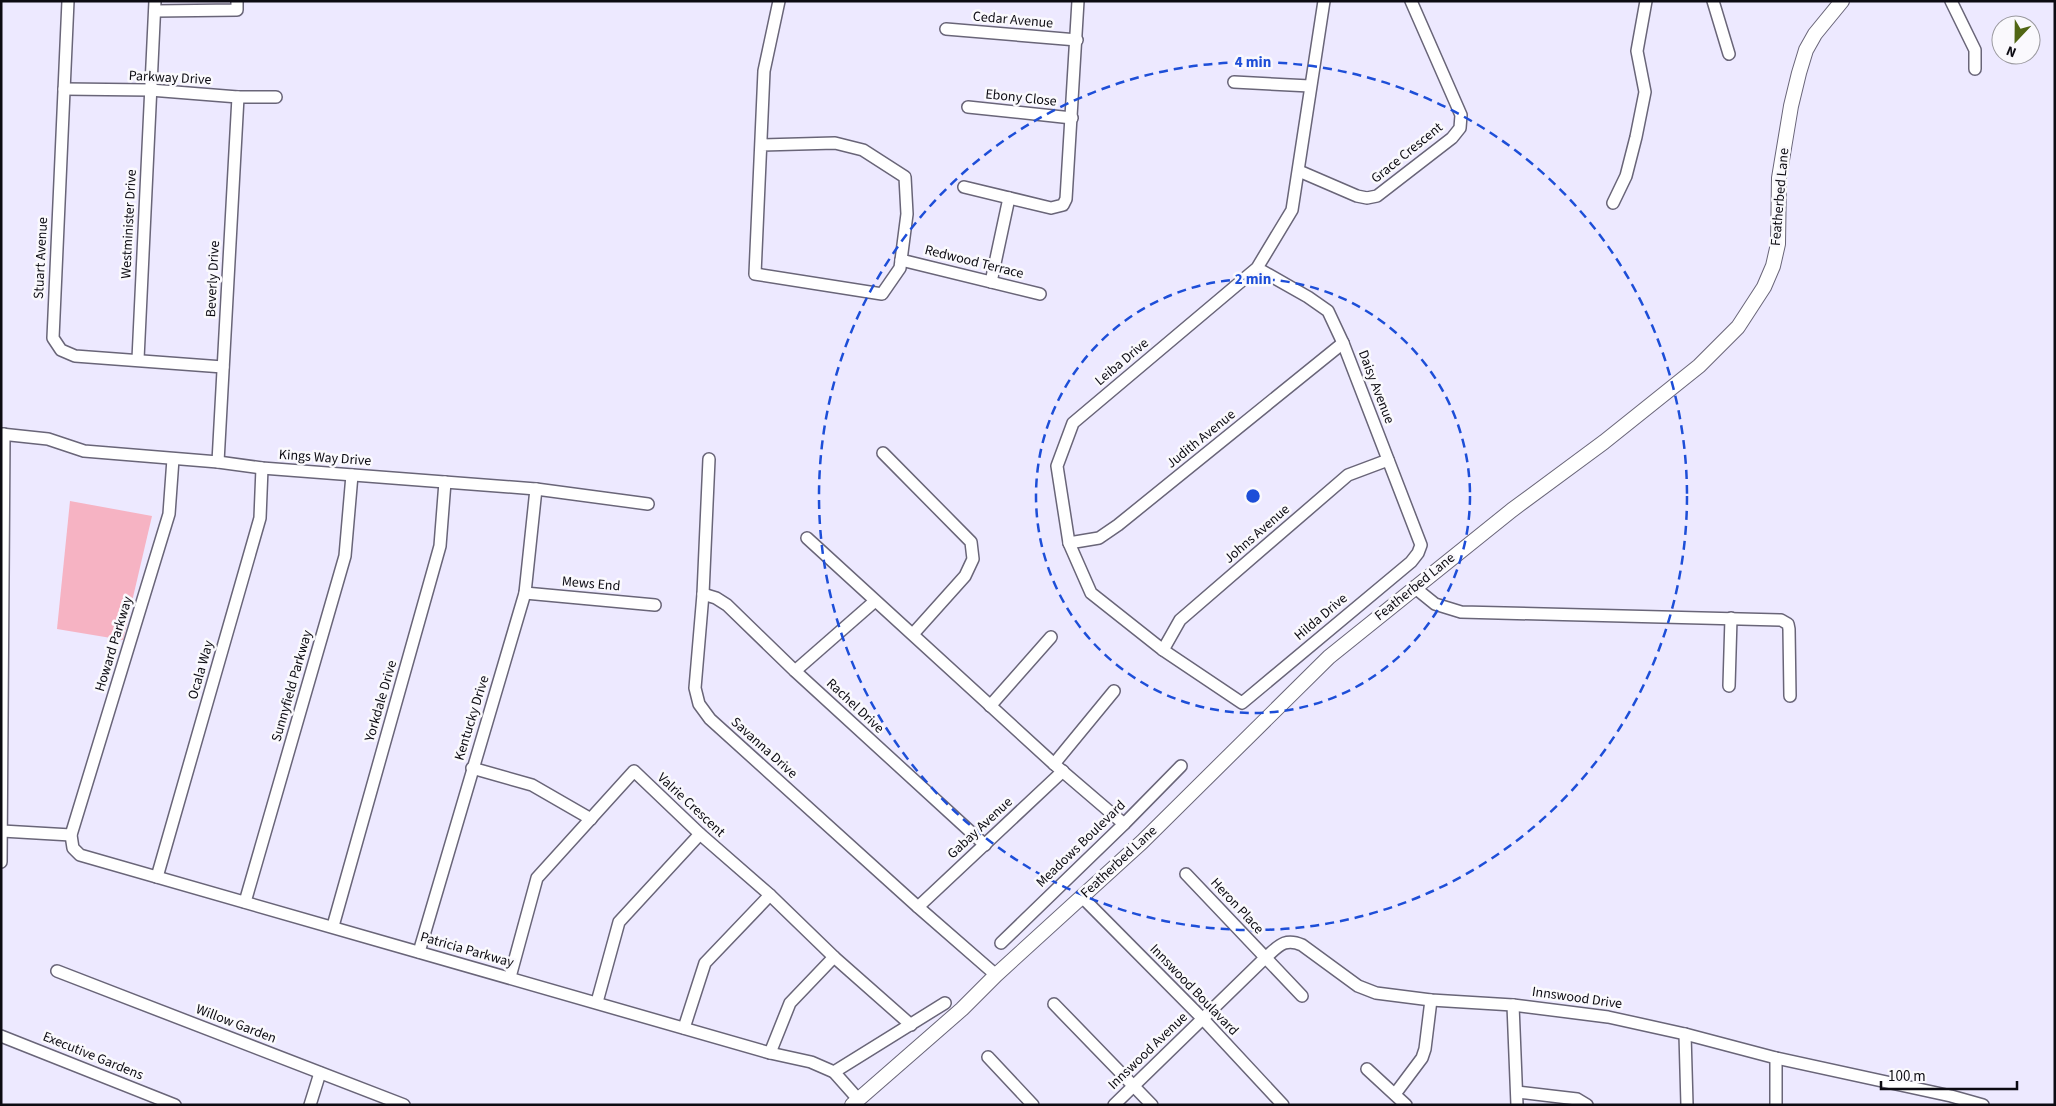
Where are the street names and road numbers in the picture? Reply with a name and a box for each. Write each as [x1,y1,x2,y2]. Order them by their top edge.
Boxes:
street label: Cedar Avenue [972,7,1054,33]
street label: Parkway Drive [128,66,212,90]
street label: Ebony Close [984,84,1058,112]
street label: Grace Crescent [1367,118,1447,188]
street label: Featherbed Lane [1766,147,1794,247]
street label: Westminister Drive [116,169,142,279]
street label: Stuart Avenue [29,216,53,300]
street label: Beverly Drive [201,240,225,318]
street label: Redwood Terrace [922,240,1026,284]
street label: Leiba Drive [1091,333,1153,390]
street label: Daisy Avenue [1353,347,1399,427]
street label: Judith Avenue [1162,405,1240,473]
street label: Kings Way Drive [278,445,372,471]
street label: Johns Avenue [1220,500,1294,568]
street label: Featherbed Lane [1371,548,1459,626]
street label: Mews End [561,571,621,597]
street label: Hilda Drive [1290,589,1352,645]
street label: Howard Parkway [90,593,138,694]
street label: Sunnyfield Parkway [267,627,318,744]
street label: Ocala Way [183,638,219,702]
street label: Yorkdale Drive [360,658,402,745]
street label: Kentucky Drive [450,673,494,763]
street label: Rachel Drive [822,674,888,738]
street label: Savanna Drive [726,713,802,783]
street label: Valrie Crescent [653,768,730,842]
street label: Gabay Avenue [943,792,1017,864]
street label: Meadows Boulevard [1032,796,1130,892]
street label: Featherbed Lane [1076,821,1162,903]
street label: Heron Place [1206,873,1268,939]
street label: Patricia Parkway [418,927,517,973]
street label: Innswood Boulavard [1145,940,1243,1040]
street label: Innswood Drive [1531,982,1623,1014]
street label: Willow Garden [193,999,279,1049]
street label: Innswood Avenue [1104,1008,1192,1094]
street label: Executive Gardens [40,1027,146,1085]

